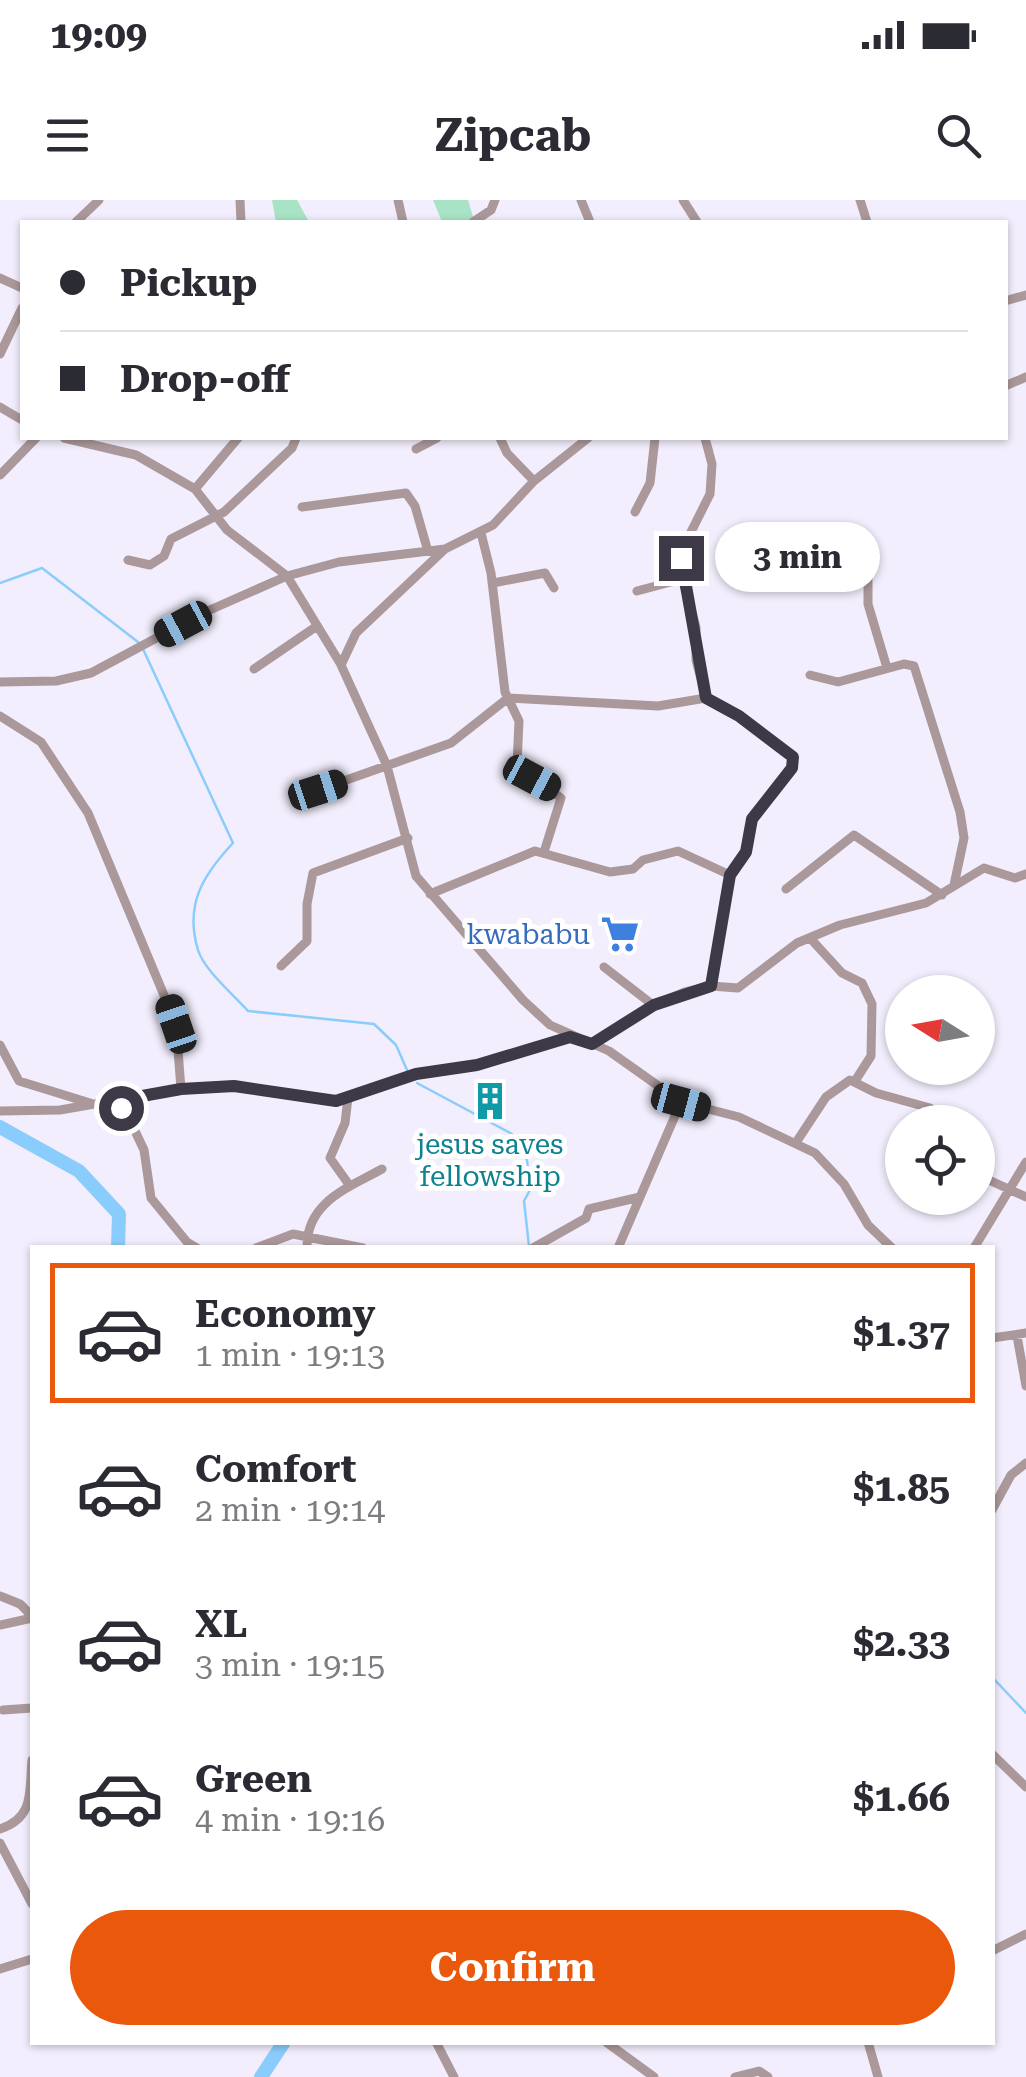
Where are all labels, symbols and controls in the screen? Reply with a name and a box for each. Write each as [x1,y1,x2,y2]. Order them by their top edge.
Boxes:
text: 19:09 [50,13,147,57]
icon: menu [40,108,95,163]
icon: search [931,108,986,163]
text: Zipcab [435,109,591,162]
text: Pickup [120,261,257,305]
text: Drop-off [120,357,290,401]
callout: 3 min [716,523,881,593]
route end [659,536,704,581]
text: 3 min [753,538,842,576]
car [149,597,217,651]
car [498,751,566,805]
car [285,766,351,814]
supermarket icon: kwababu [599,913,641,955]
place label: kwababu [466,918,590,951]
north arrow [885,975,995,1085]
map controls [885,975,995,1215]
car [152,991,200,1057]
building icon: jesus saves fellowship [469,1080,511,1122]
car [648,1080,714,1124]
route start [99,1086,144,1131]
button: locate [885,1105,995,1215]
place label: jesus saves fellowship [415,1128,563,1193]
icon: car [75,1288,165,1378]
text: Economy [195,1292,375,1336]
text: $1.37 [853,1311,950,1355]
text: 1 min · 19:13 [195,1336,385,1374]
icon: car [75,1443,165,1533]
text: Comfort [195,1447,356,1491]
text: $1.85 [853,1466,950,1510]
text: 2 min · 19:14 [195,1491,385,1529]
icon: car [75,1598,165,1688]
text: XL [195,1602,247,1646]
text: $2.33 [853,1621,950,1665]
text: 3 min · 19:15 [195,1646,385,1684]
icon: car [75,1753,165,1843]
text: Green [195,1757,312,1801]
text: $1.66 [853,1776,950,1820]
text: 4 min · 19:16 [195,1801,385,1839]
button: Confirm [70,1910,955,2025]

